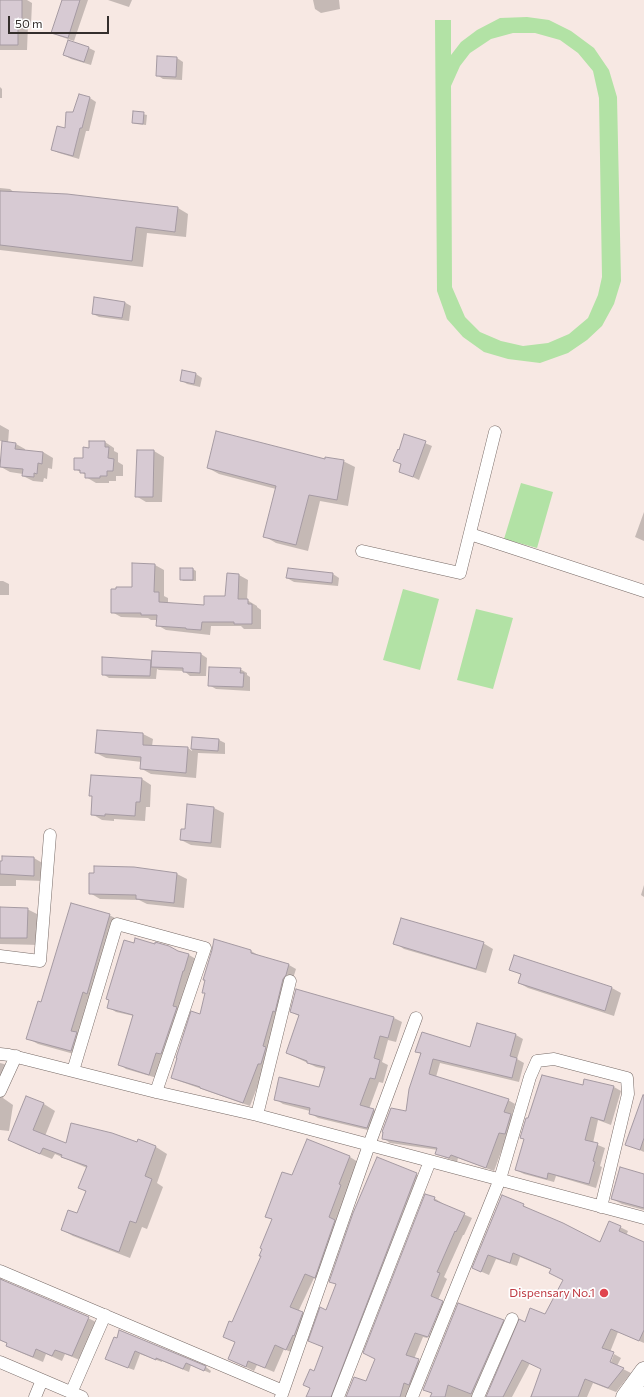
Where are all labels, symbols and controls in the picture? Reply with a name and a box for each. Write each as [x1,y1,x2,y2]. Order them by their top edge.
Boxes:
scale bar [10,8,111,34]
text: 50 m [15,16,43,30]
place label: Dispensary No.1 [509,1286,595,1300]
marker: Dispensary No.1 [598,1287,610,1299]

